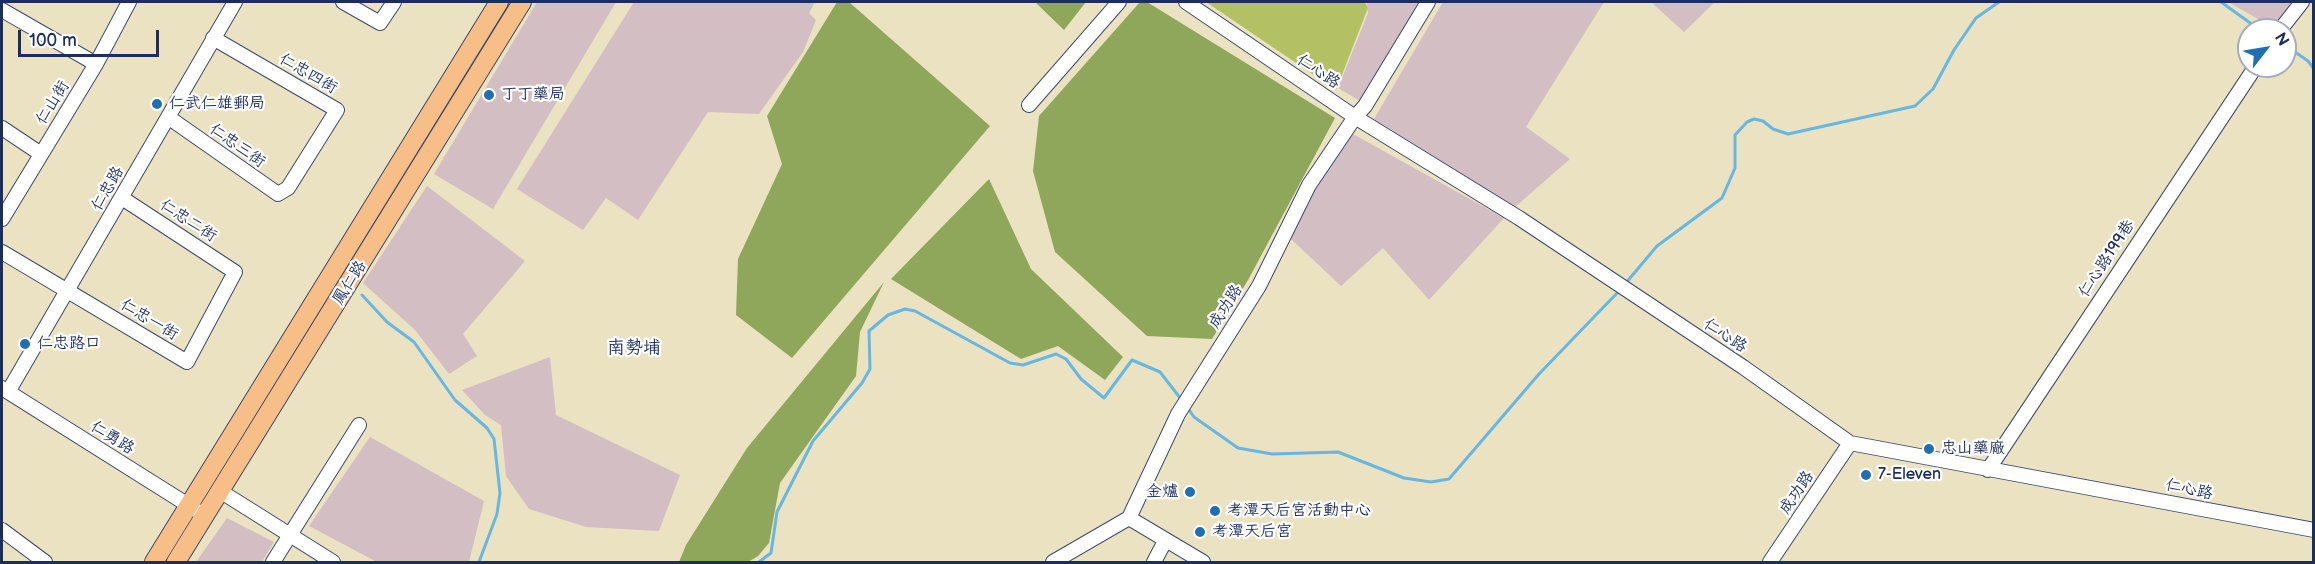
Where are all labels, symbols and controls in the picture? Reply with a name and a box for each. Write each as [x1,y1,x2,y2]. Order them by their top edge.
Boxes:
scale bar [21,18,162,56]
north arrow [2237,18,2297,78]
text: N [2270,29,2292,50]
text: 100 m [29,30,77,51]
street label: 仁忠四街 [275,50,341,98]
street label: 仁心路 [1293,51,1343,93]
street label: 仁山街 [32,78,74,128]
place label: 丁丁藥局 [501,85,565,105]
marker: 丁丁藥局 [482,88,496,102]
place label: 仁武仁雄郵局 [169,94,265,114]
marker: 仁武仁雄郵局 [150,97,164,111]
street label: 仁忠三街 [205,120,269,172]
street label: 仁忠路 [88,163,128,215]
street label: 仁忠二街 [156,196,220,246]
street label: 仁心路199巷 [2075,217,2139,301]
street label: 鳳仁路 [329,258,371,308]
street label: 成功路 [1205,282,1247,332]
street label: 仁忠一街 [117,295,181,345]
street label: 仁心路 [1700,315,1750,357]
place label: 仁忠路口 [37,334,101,354]
marker: 仁忠路口 [18,337,32,351]
district label: 南勢埔 [607,337,661,359]
street label: 仁勇路 [87,417,137,459]
place label: 忠山藥廠 [1941,439,2005,459]
marker: 忠山藥廠 [1922,442,1936,456]
place label: 7-Eleven [1878,465,1941,485]
street label: 成功路 [1776,468,1818,518]
marker: 7-Eleven [1859,468,1873,482]
street label: 仁心路 [2164,476,2214,504]
place label: 金爐 [1146,482,1178,502]
marker: 金爐 [1183,485,1197,499]
place label: 考潭天后宮活動中心 [1227,501,1371,521]
marker: 考潭天后宮活動中心 [1208,504,1222,518]
place label: 考潭天后宮 [1212,522,1292,542]
marker: 考潭天后宮 [1193,525,1207,539]

